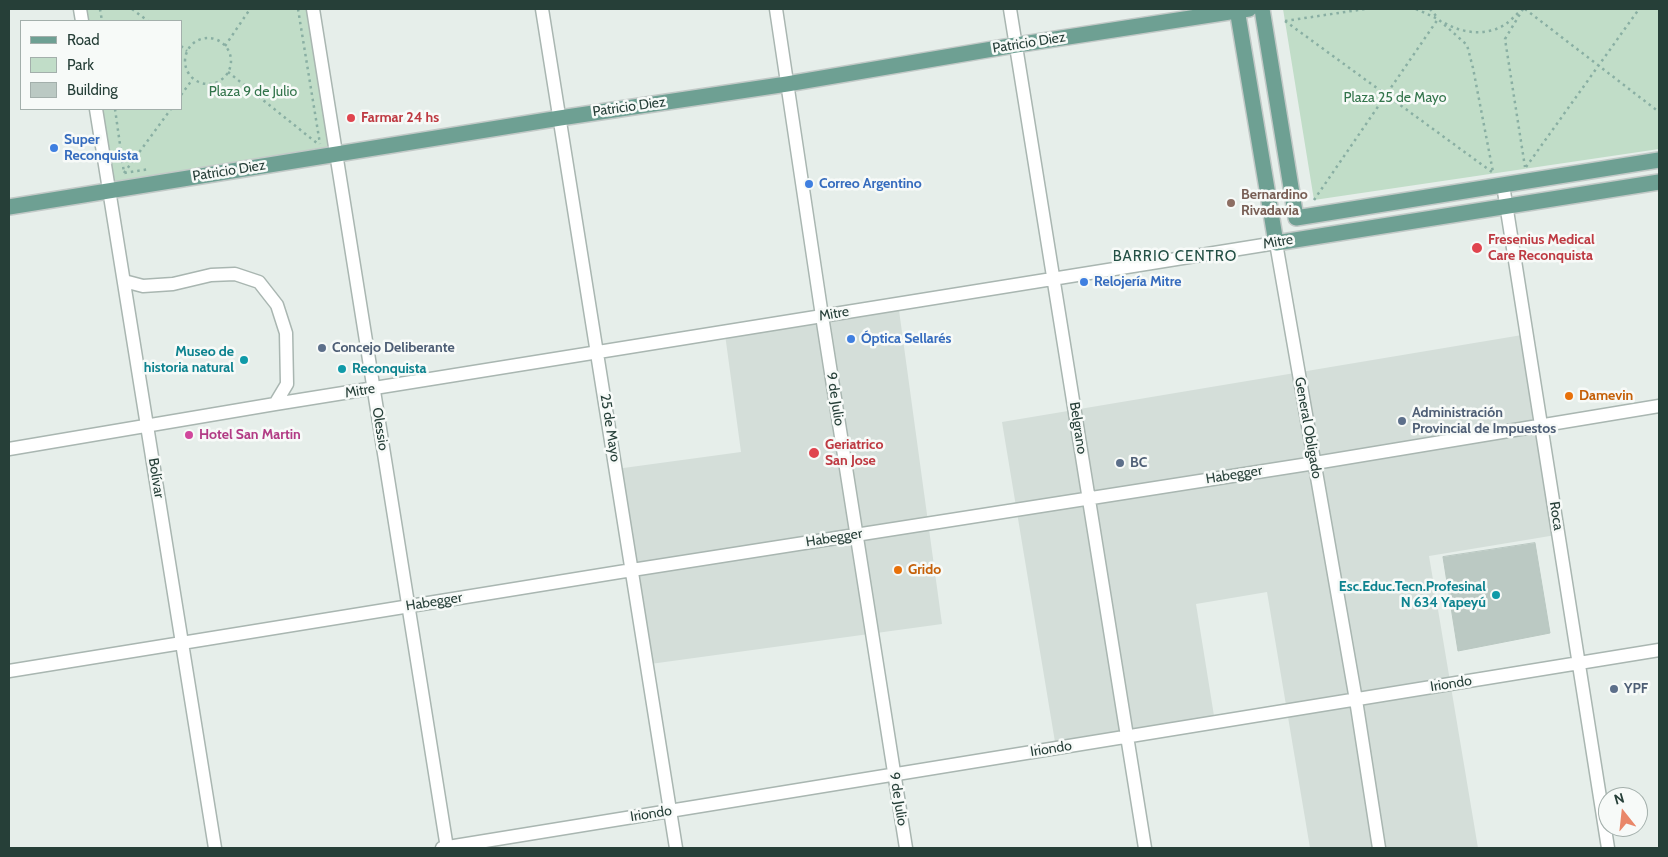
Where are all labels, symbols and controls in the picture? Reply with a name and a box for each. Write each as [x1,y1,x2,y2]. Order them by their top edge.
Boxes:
legend [20,20,182,110]
street label: Patricio Diez [991,29,1067,57]
text: Road [67,31,100,49]
text: Park [67,56,94,74]
text: Building [67,81,118,99]
park label: Plaza 9 de Julio [209,84,297,100]
park label: Plaza 25 de Mayo [1344,90,1446,106]
street label: Patricio Diez [591,94,667,120]
place label: Farmar 24 hs [361,110,439,126]
marker: Farmar 24 hs [345,112,357,124]
place label: Super Reconquista [64,132,139,164]
marker: Super Reconquista [48,142,60,154]
street label: Patricio Diez [191,157,267,185]
place label: Correo Argentino [819,176,922,192]
marker: Correo Argentino [803,178,815,190]
place label: Bernardino Rivadavia [1241,187,1308,220]
marker: Bernardino Rivadavia [1225,197,1237,209]
street label: Mitre [1262,231,1294,253]
place label: Fresenius Medical Care Reconquista [1488,232,1595,264]
marker: Fresenius Medical Care Reconquista [1470,241,1484,255]
district label: BARRIO CENTRO [1111,248,1239,266]
place label: Relojería Mitre [1094,274,1181,290]
marker: Relojería Mitre [1078,276,1090,288]
street label: Mitre [818,303,850,325]
place label: Óptica Sellarés [861,331,951,347]
marker: Óptica Sellarés [845,333,857,345]
place label: Concejo Deliberante [332,340,455,356]
marker: Concejo Deliberante [316,342,328,354]
place label: Museo de historia natural [144,344,234,377]
marker: Museo de historia natural [238,354,250,366]
place label: Reconquista [352,361,427,377]
marker: Reconquista [336,363,348,375]
street label: 9 de Julio [822,371,848,427]
street label: General Obligado [1291,376,1325,480]
street label: Mitre [344,380,376,402]
place label: Damevin [1579,388,1633,404]
marker: Damevin [1563,390,1575,402]
street label: 25 de Mayo [596,393,624,463]
street label: Belgrano [1066,401,1090,455]
place label: Administración Provincial de Impuestos [1412,405,1556,438]
street label: Olessio [368,406,392,452]
marker: Administración Provincial de Impuestos [1396,415,1408,427]
place label: Hotel San Martin [199,427,301,443]
marker: Hotel San Martin [183,429,195,441]
place label: Geriatrico San Jose [825,437,883,470]
marker: Geriatrico San Jose [807,446,821,460]
place label: BC [1130,455,1147,471]
street label: Bolívar [145,457,167,499]
marker: BC [1114,457,1126,469]
street label: Habegger [1205,462,1263,488]
street label: Roca [1545,500,1567,532]
street label: Habegger [805,525,863,551]
place label: Grido [908,562,941,578]
marker: Grido [892,564,904,576]
place label: Esc.Educ.Tecn.Profesinal N 634 Yapeyú [1339,579,1486,612]
street label: Habegger [405,589,463,615]
marker: Esc.Educ.Tecn.Profesinal N 634 Yapeyú [1490,589,1502,601]
street label: Iriondo [1429,672,1473,696]
place label: YPF [1624,681,1648,697]
marker: YPF [1608,683,1620,695]
street label: Iriondo [1029,737,1073,761]
street label: 9 de Julio [885,771,911,827]
north arrow [1598,787,1648,837]
text: N [1612,789,1626,809]
street label: Iriondo [629,802,673,826]

